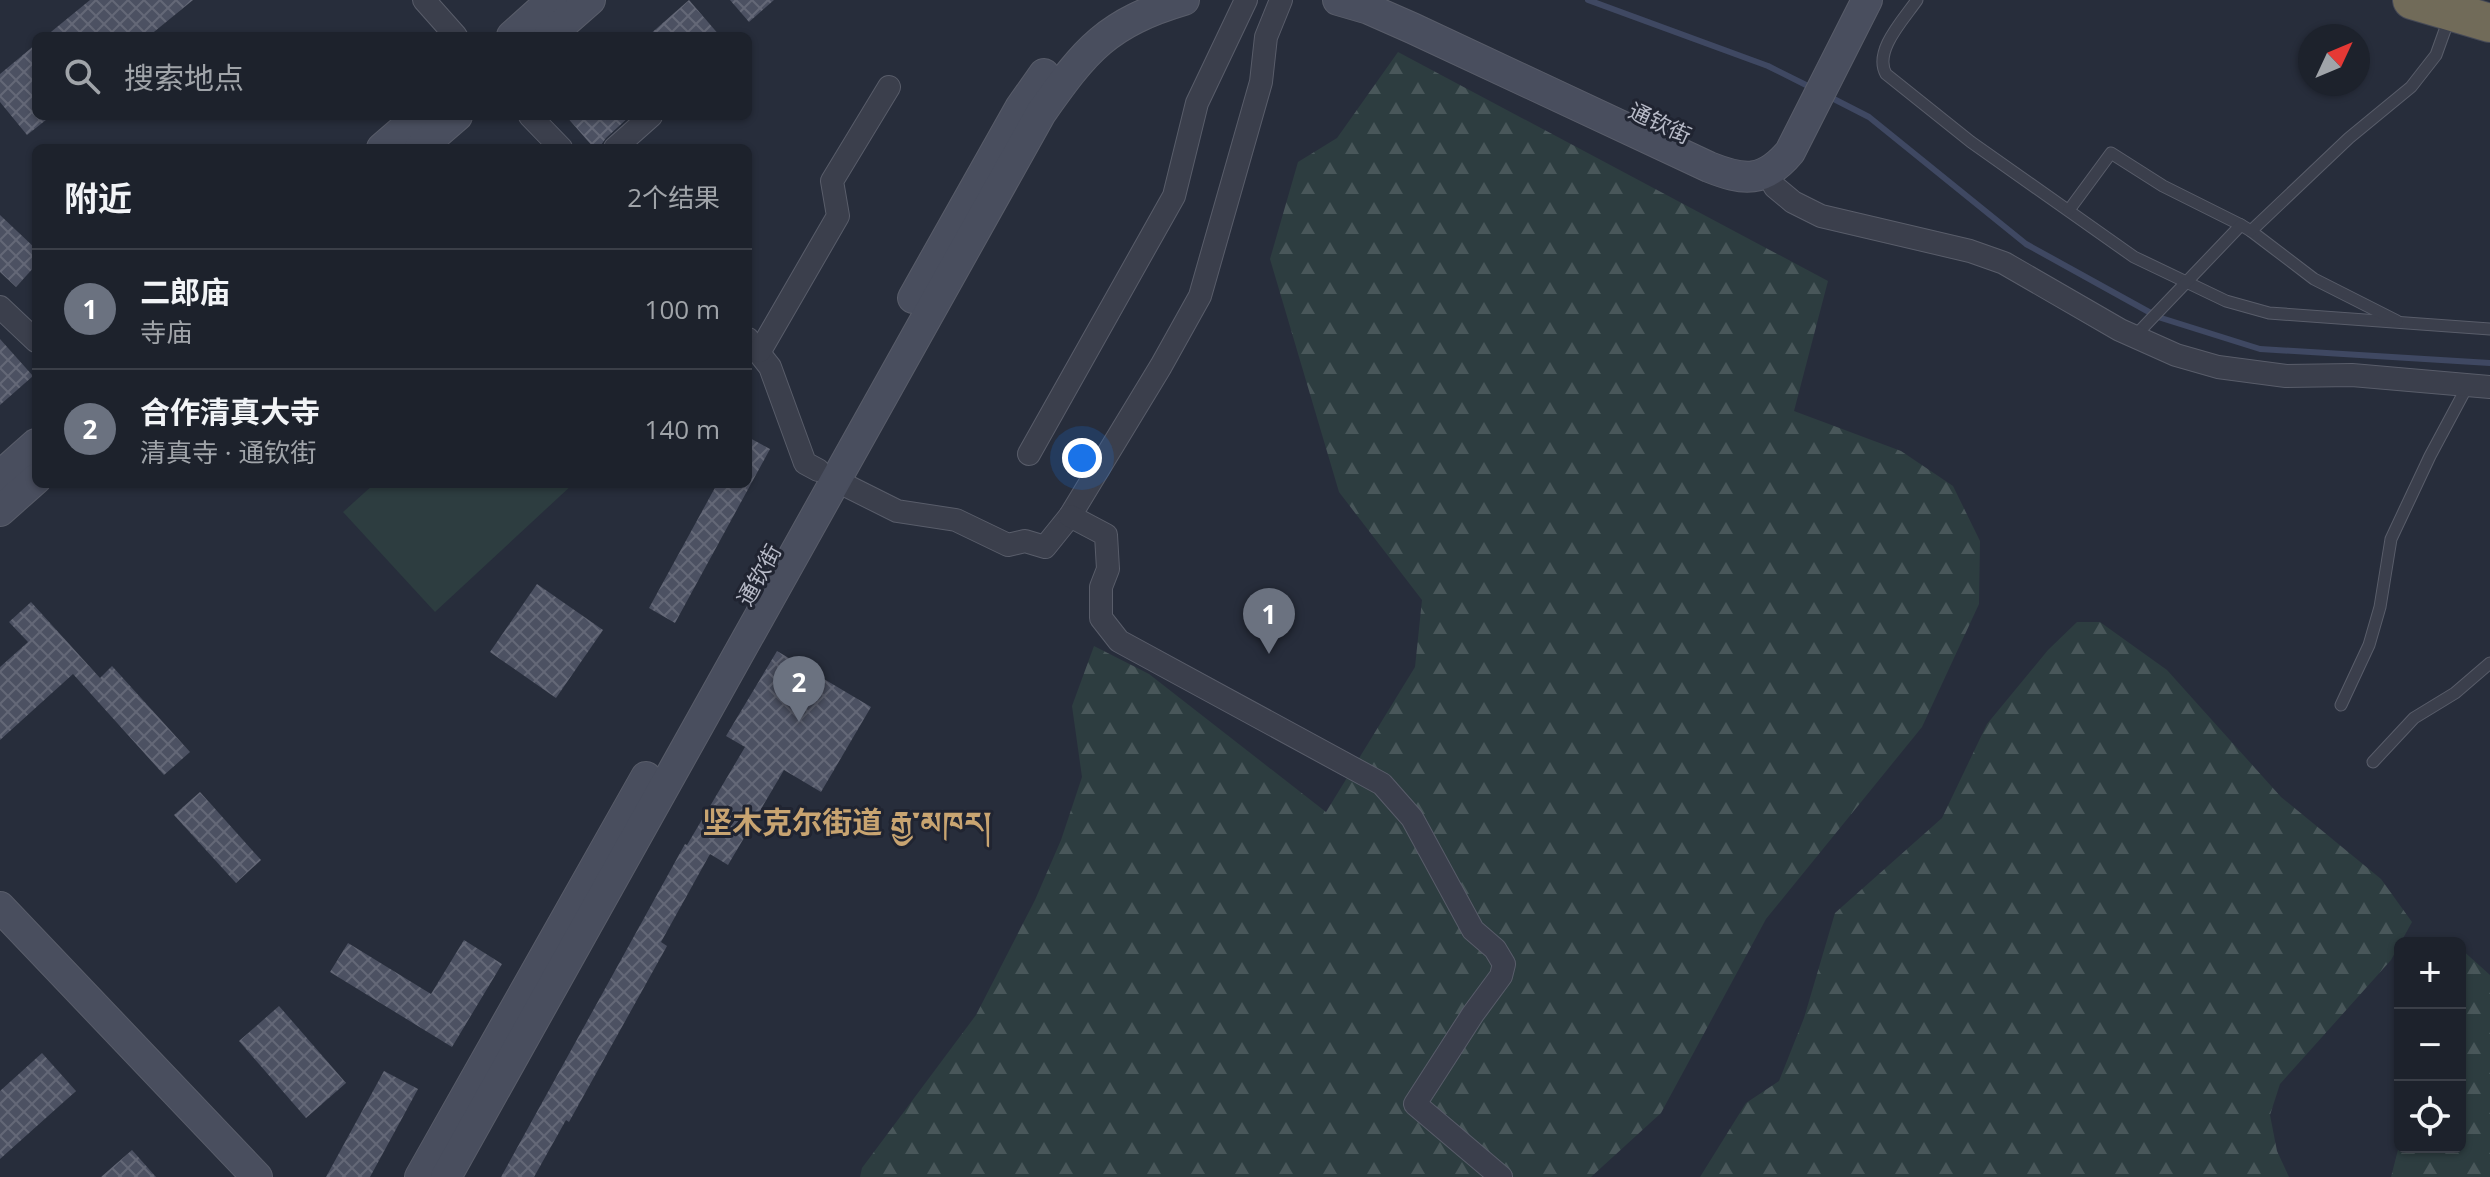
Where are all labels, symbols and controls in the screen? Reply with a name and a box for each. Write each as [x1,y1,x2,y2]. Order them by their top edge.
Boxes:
north arrow [2298,24,2370,96]
search box [32,32,752,120]
icon: search [60,54,104,98]
text: 搜索地点 [124,57,244,98]
street label: 通钦街 [1624,95,1697,150]
text: 附近 [64,175,132,221]
text: 2个结果 [627,179,720,215]
text: 二郎庙 [140,271,230,312]
text: 1 [83,291,97,327]
text: 100 m [645,291,720,327]
text: 寺庙 [140,314,192,350]
text: 合作清真大寺 [140,391,320,432]
text: 2 [83,411,97,447]
text: 140 m [645,411,720,447]
text: 清真寺 · 通钦街 [140,434,316,470]
your location [1062,438,1102,478]
street label: 通钦街 [729,538,787,611]
pin: 1 [1243,588,1295,654]
pin: 2 [773,656,825,722]
district label: 坚木克尔街道 རྒྱ་མཁར། [702,801,992,848]
map controls [2394,937,2466,1153]
button: + [2394,937,2466,1009]
button: − [2394,1009,2466,1081]
button: locate [2394,1081,2466,1153]

